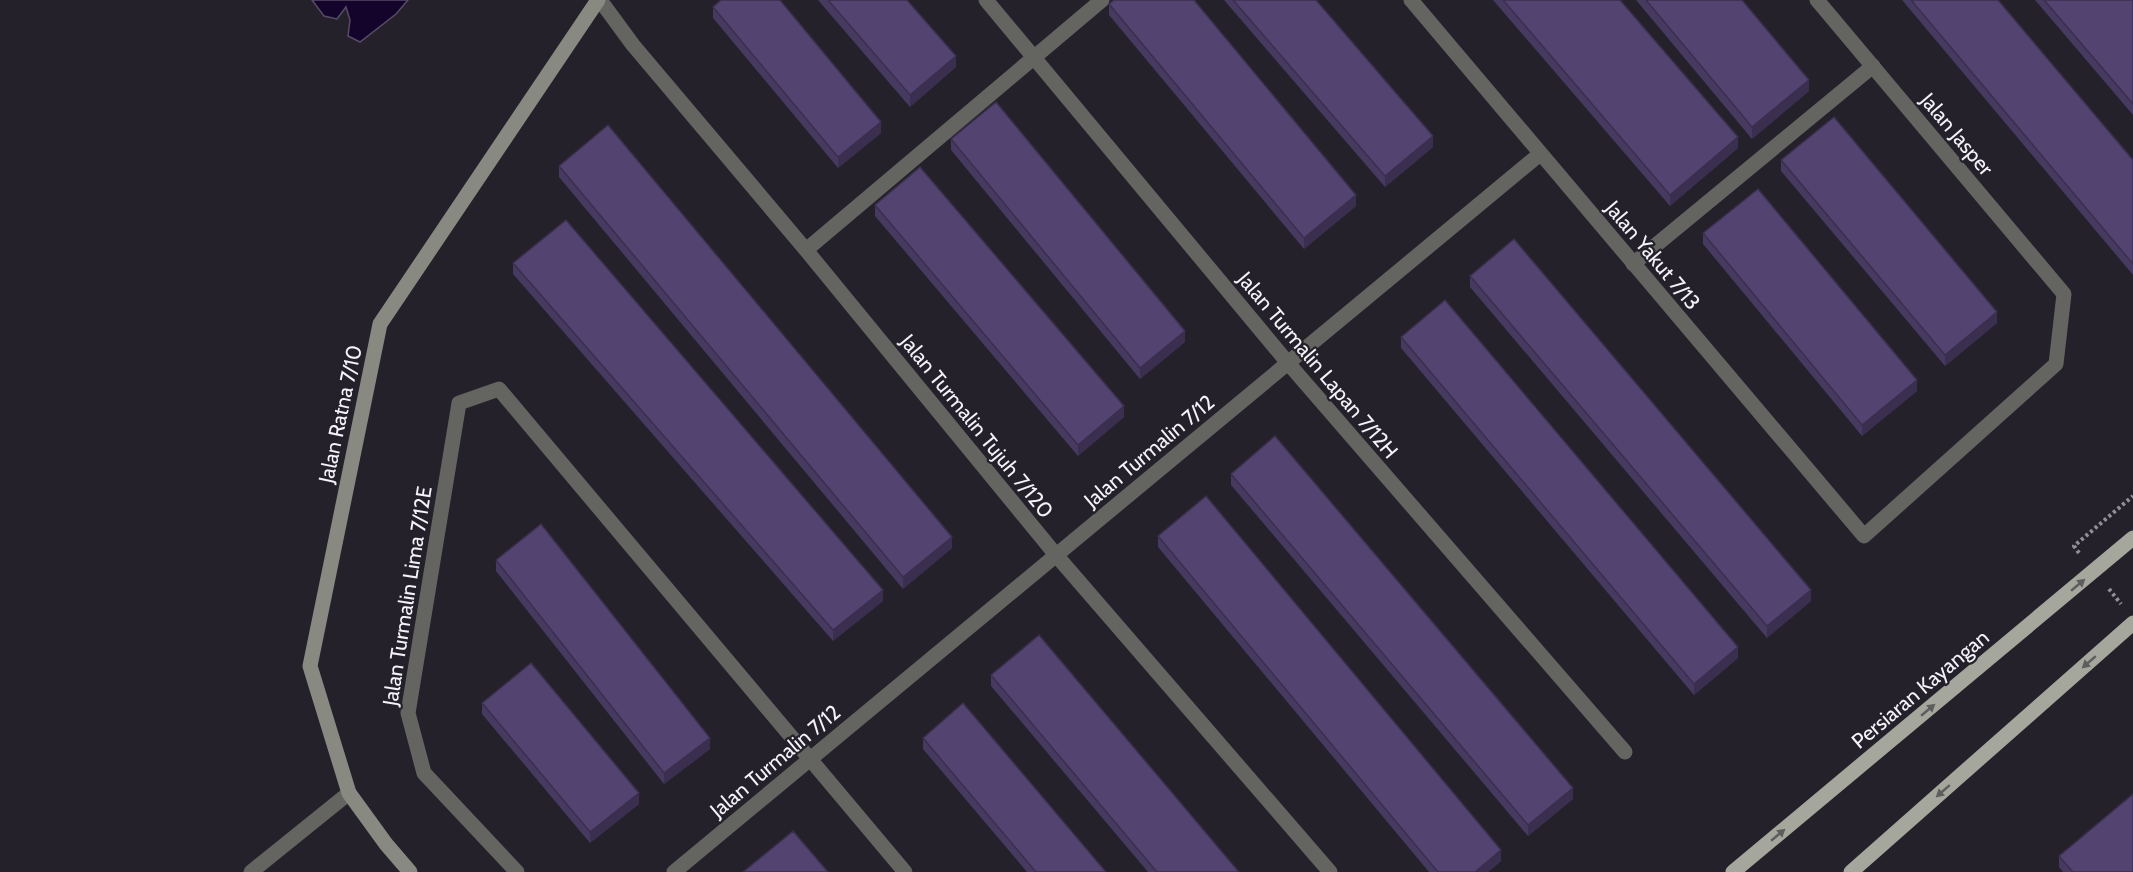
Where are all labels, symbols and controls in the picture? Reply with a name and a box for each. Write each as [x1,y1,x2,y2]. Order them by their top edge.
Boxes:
street label: Jalan Jasper [1915,87,1999,181]
street label: Jalan Yakut 7/13 [1600,195,1706,314]
street label: Jalan Turmalin Lapan 7/12H [1232,266,1403,463]
street label: Jalan Turmalin Tujuh 7/120 [894,328,1059,523]
street label: Jalan Ratna 7/10 [313,343,367,486]
street label: Jalan Turmalin 7/12 [1078,389,1219,513]
street label: Jalan Turmalin Lima 7/12E [377,484,437,709]
one-way arrow [2070,579,2085,592]
street label: Persiaran Kayangan [1846,624,1994,754]
one-way arrow [2082,655,2097,668]
street label: Jalan Turmalin 7/12 [704,699,845,823]
one-way arrow [1920,703,1936,716]
one-way arrow [1936,784,1951,797]
one-way arrow [1770,828,1786,841]

